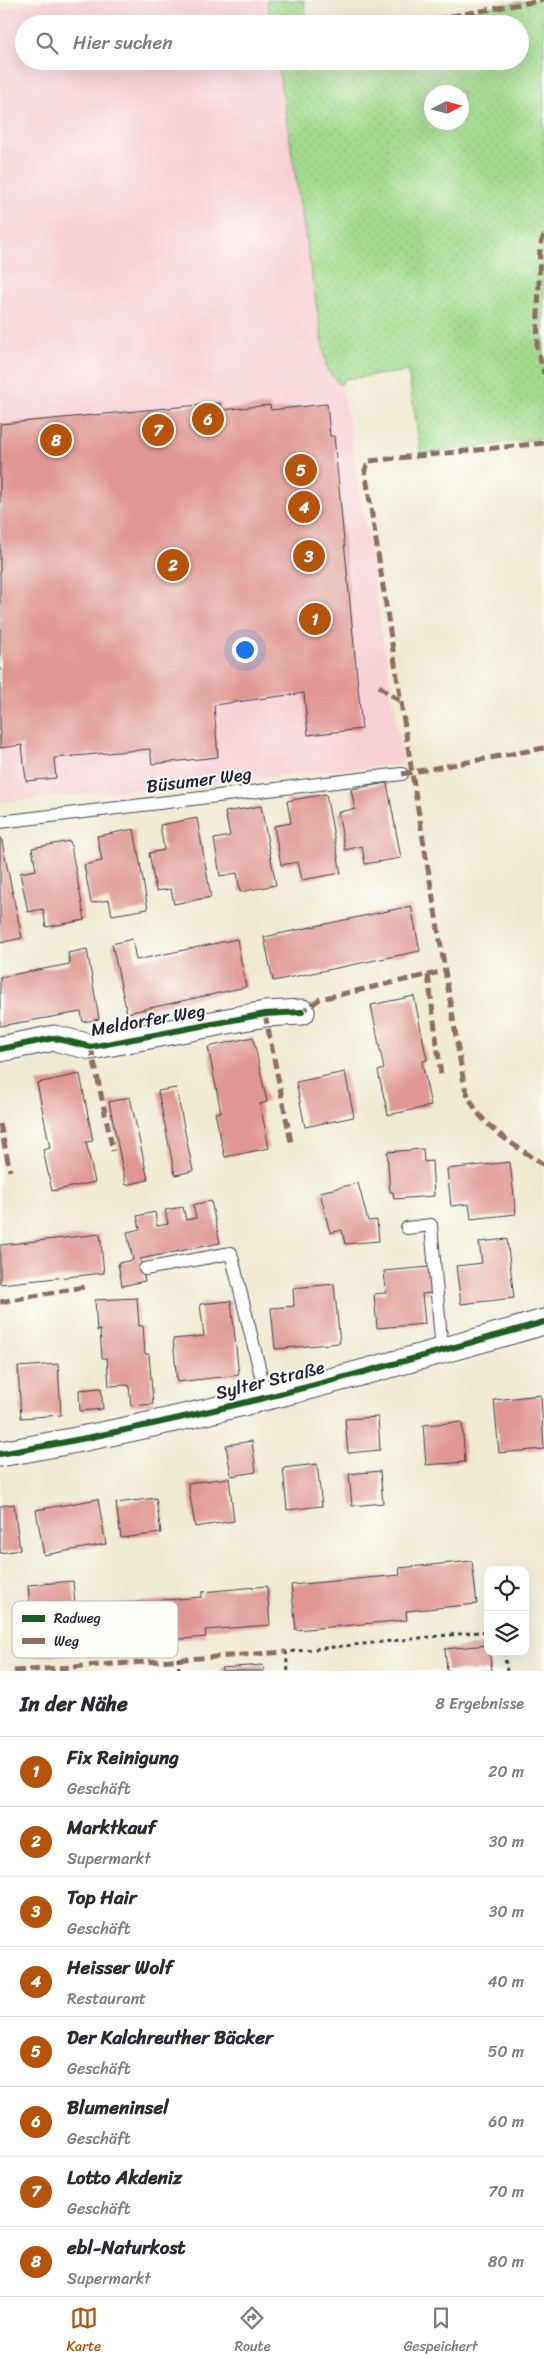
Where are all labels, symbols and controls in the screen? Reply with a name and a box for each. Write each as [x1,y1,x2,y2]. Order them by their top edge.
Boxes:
search box [15,15,529,70]
text: Hier suchen [73,26,173,59]
icon: search [33,29,61,57]
north arrow [424,85,469,130]
pin: 6 [192,400,224,438]
pin: 7 [142,411,174,449]
pin: 8 [40,421,72,459]
pin: 5 [285,451,317,489]
pin: 4 [288,488,320,526]
pin: 3 [293,537,325,575]
pin: 2 [157,546,189,584]
pin: 1 [299,600,331,638]
your location [232,637,258,663]
street label: Büsumer Weg [145,758,253,802]
street label: Meldorfer Weg [88,994,208,1046]
street label: Sylter Straße [212,1351,328,1409]
map controls [484,1566,529,1656]
button: locate [484,1566,529,1611]
legend [12,1601,178,1658]
text: Radweg [54,1606,101,1631]
button: layers [484,1611,529,1656]
text: Weg [54,1629,79,1654]
text: In der Nähe [20,1685,128,1723]
text: 8 Ergebnisse [435,1689,524,1718]
text: Fix Reinigung [67,1741,179,1774]
text: 1 [33,1757,39,1786]
text: 20 m [488,1757,524,1786]
text: Geschäft [67,1774,130,1803]
text: Marktkauf [67,1811,156,1844]
text: 2 [31,1827,41,1856]
text: 30 m [489,1827,524,1856]
text: Supermarkt [67,1844,151,1873]
text: Top Hair [67,1881,137,1914]
text: 3 [32,1897,40,1926]
text: 30 m [489,1897,524,1926]
text: Geschäft [67,1914,130,1943]
text: Heisser Wolf [67,1951,173,1984]
text: 4 [31,1967,41,1996]
text: 40 m [487,1967,524,1996]
text: Restaurant [67,1984,146,2013]
text: Der Kalchreuther Bäcker [67,2021,273,2054]
text: 5 [31,2037,41,2066]
text: 50 m [488,2037,524,2066]
text: Geschäft [67,2054,130,2083]
text: Blumeninsel [67,2091,169,2124]
text: 6 [31,2107,41,2136]
text: 60 m [488,2107,524,2136]
text: Geschäft [67,2124,130,2153]
text: Lotto Akdeniz [67,2161,182,2194]
text: 7 [31,2177,41,2206]
text: 70 m [488,2177,524,2206]
text: Geschäft [67,2194,130,2223]
text: ebl-Naturkost [67,2231,186,2264]
text: 8 [31,2247,41,2276]
text: 80 m [488,2247,524,2276]
text: Supermarkt [67,2264,151,2293]
tab: Karte [67,2304,101,2359]
tab: Route [234,2304,270,2359]
tab: Gespeichert [404,2304,477,2359]

